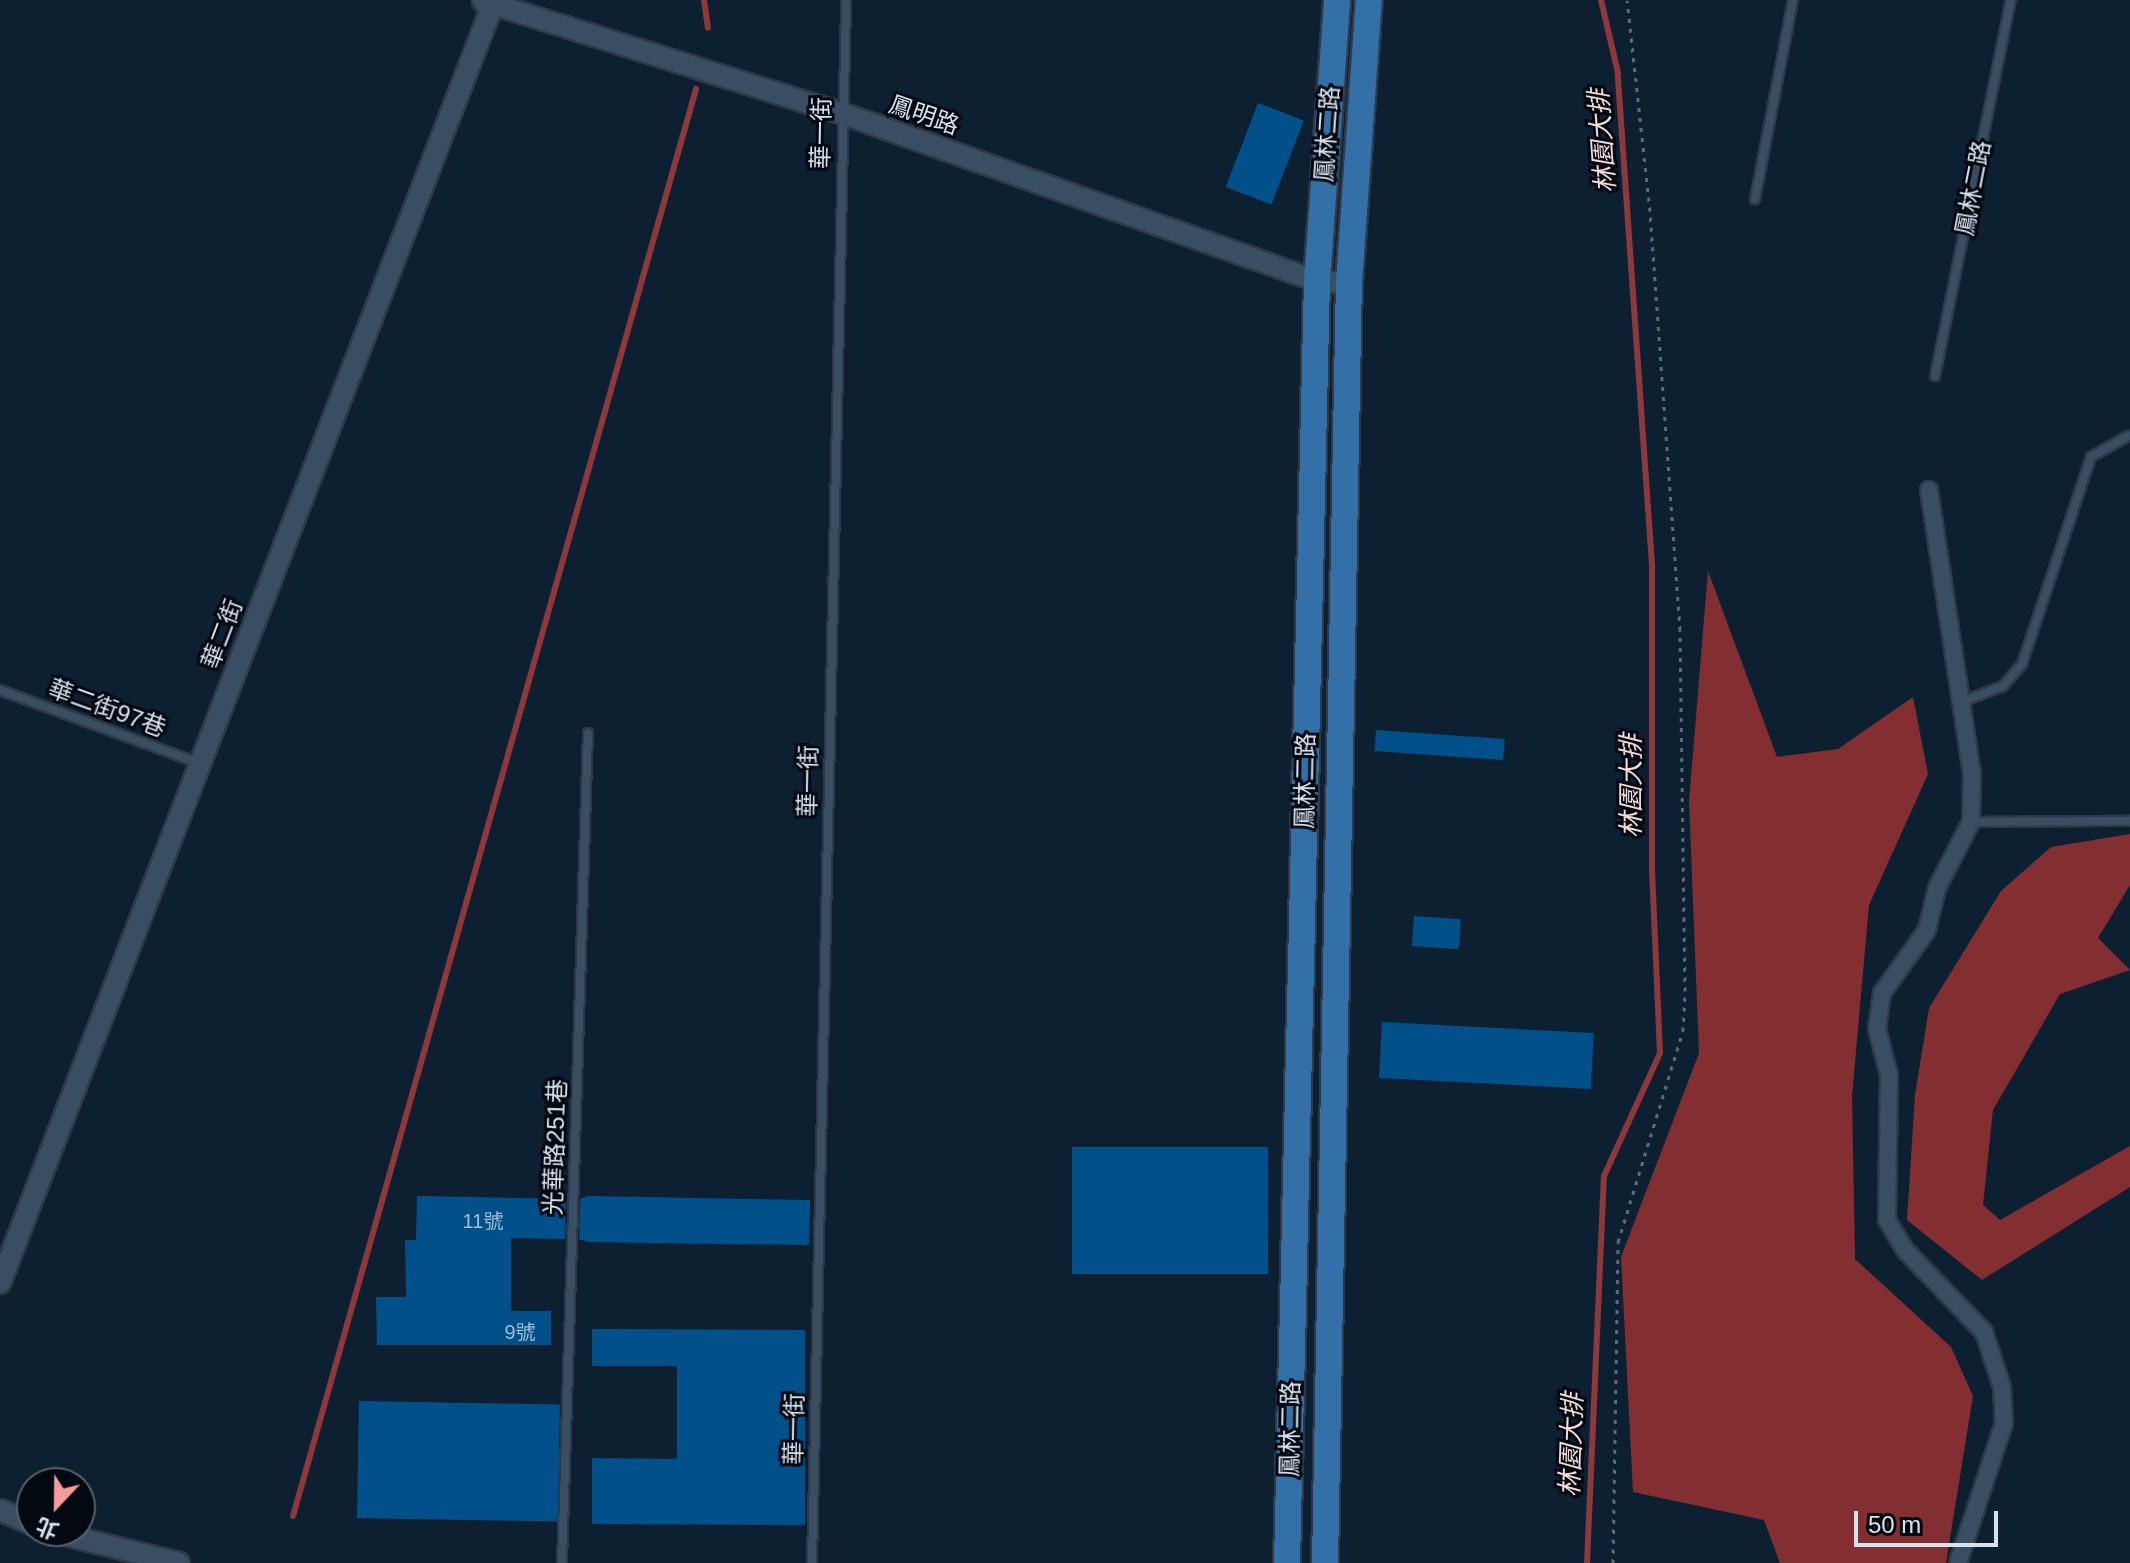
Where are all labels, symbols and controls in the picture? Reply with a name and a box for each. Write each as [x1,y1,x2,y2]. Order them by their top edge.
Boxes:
street label: 鳳林二路 [1309,85,1345,183]
water label: 林園大排 [1584,88,1622,194]
street label: 鳳明路 [885,90,963,140]
street label: 華一街 [806,97,836,169]
street label: 鳳林二路 [1950,138,1996,238]
street label: 華二街 [196,595,248,673]
street label: 華二街97巷 [44,673,170,743]
street label: 鳳林二路 [1290,733,1320,829]
water label: 林園大排 [1616,734,1648,838]
street label: 華一街 [793,745,823,817]
street label: 光華路251巷 [538,1079,572,1215]
house number: 11號 [463,1209,503,1233]
house number: 9號 [504,1320,536,1344]
street label: 鳳林二路 [1275,1381,1305,1477]
water label: 林園大排 [1555,1392,1589,1498]
street label: 華一街 [779,1393,809,1465]
north arrow [16,1467,96,1547]
scale bar [1858,1495,2002,1545]
text: 50 m [1868,1511,1921,1538]
text: 北 [33,1512,62,1544]

